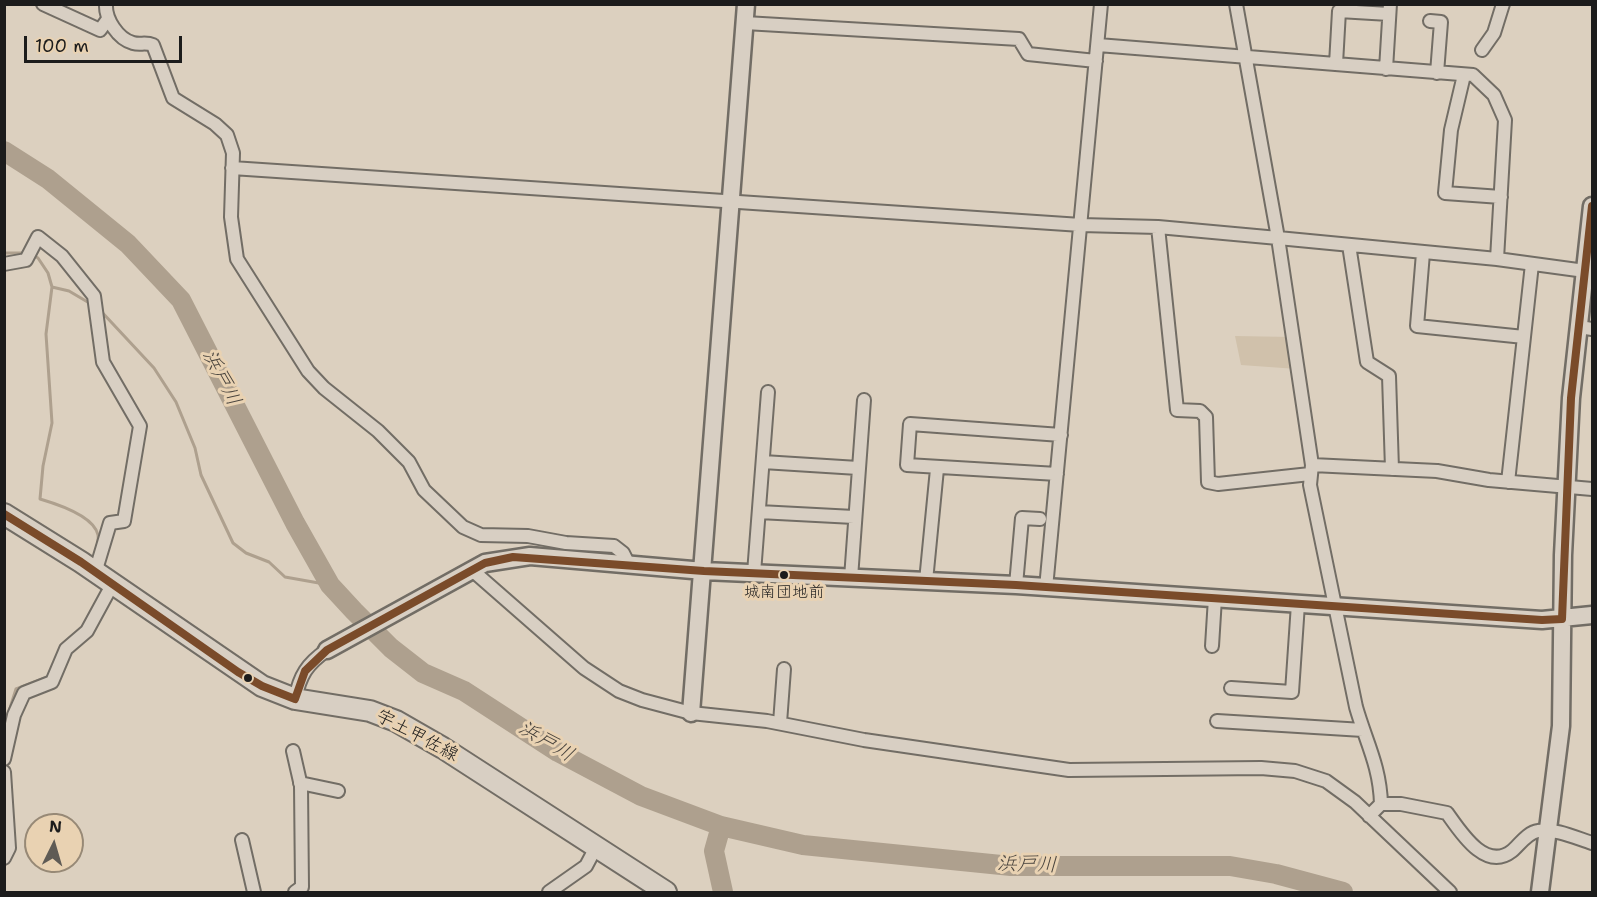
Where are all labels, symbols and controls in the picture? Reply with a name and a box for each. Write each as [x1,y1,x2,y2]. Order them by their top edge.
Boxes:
scale bar [27,24,184,62]
text: 100 m [35,34,89,58]
water label: 浜戸川 [197,346,245,410]
marker: 城南団地前 [778,569,790,581]
place label: 城南団地前 [744,583,824,603]
unlabelled marker [242,672,254,684]
street label: 宇土甲佐線 [372,705,462,767]
water label: 浜戸川 [514,716,578,768]
north arrow [24,813,84,873]
text: N [48,816,63,838]
water label: 浜戸川 [997,852,1057,878]

